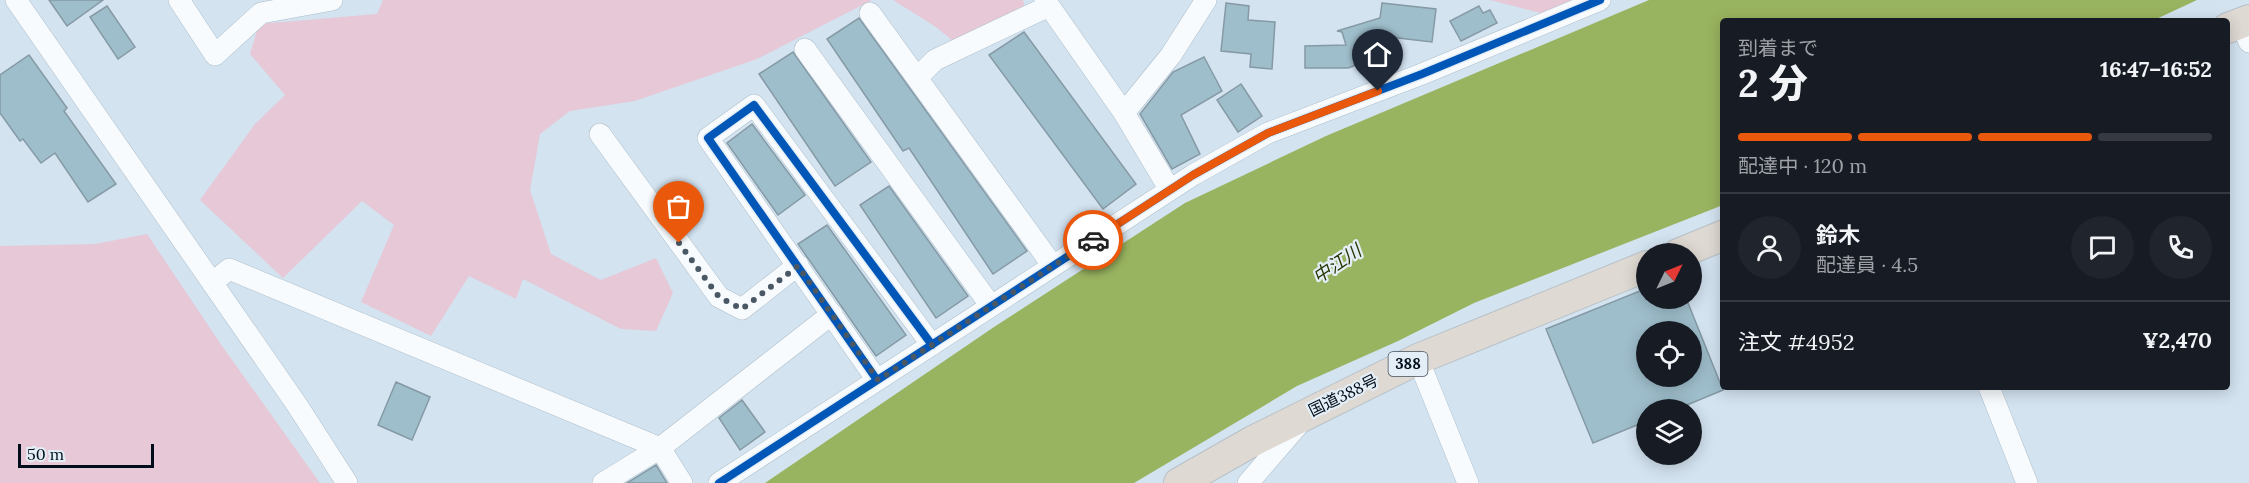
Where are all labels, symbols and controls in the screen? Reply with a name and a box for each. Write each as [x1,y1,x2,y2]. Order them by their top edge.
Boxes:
pin [1352,29,1403,91]
text: 到着まで [1738,35,1818,60]
icon: home [1361,38,1394,71]
text: 16:47–16:52 [2100,55,2212,83]
text: 2 分 [1738,58,1808,108]
text: 配達中 · 120 m [1738,153,1867,178]
pin [653,181,704,243]
icon: bag [662,190,695,223]
courier [1063,210,1123,270]
button: person [1738,216,1801,279]
button: chat [2071,216,2134,279]
button: phone [2149,216,2212,279]
text: 鈴木 [1816,221,1860,249]
icon: car [1077,224,1110,257]
water label: 中江川 [1308,238,1367,288]
north arrow [1636,243,1702,309]
map controls [1636,243,1702,465]
text: 配達員 · 4.5 [1816,252,1918,277]
button: locate [1636,321,1702,387]
text: ¥2,470 [2143,326,2212,354]
text: 注文 #4952 [1738,328,1855,356]
road number: 388 [1388,352,1428,376]
street label: 国道388号 [1305,370,1381,420]
button: layers [1636,399,1702,465]
scale bar [18,441,154,468]
text: 50 m [27,444,64,464]

